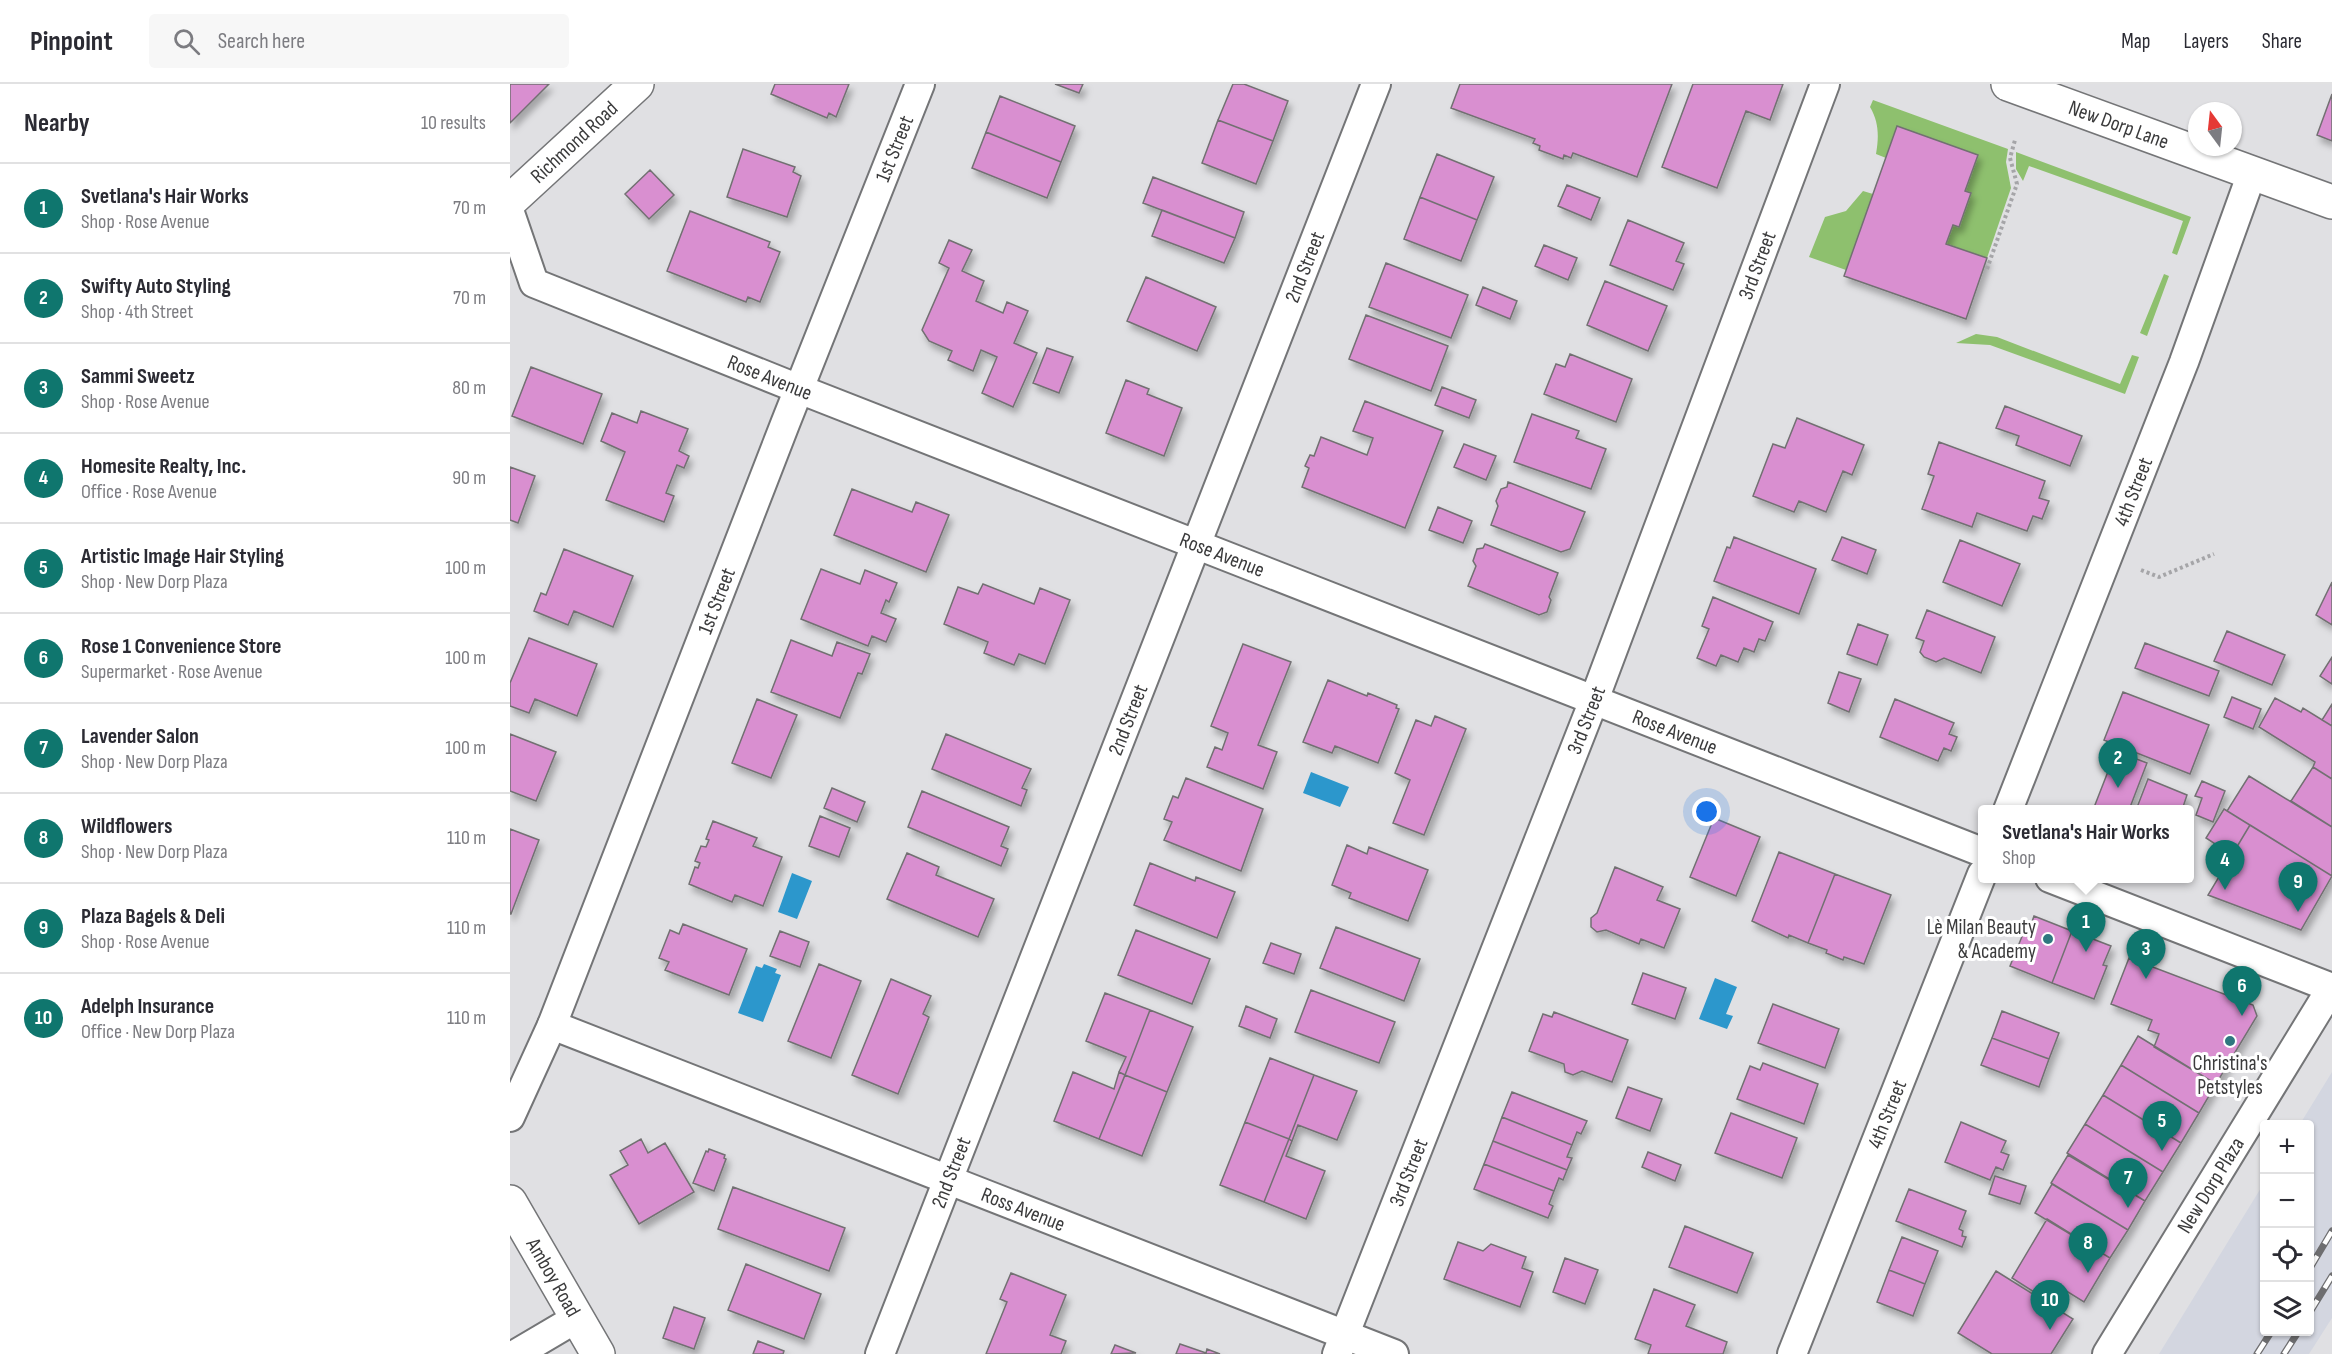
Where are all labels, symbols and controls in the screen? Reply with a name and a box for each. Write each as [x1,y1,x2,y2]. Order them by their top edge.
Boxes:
search box [149,14,569,68]
text: Pinpoint [30,25,113,58]
icon: search [170,25,203,58]
text: Search here [218,28,305,55]
text: Map [2121,29,2150,54]
text: Layers [2183,29,2229,54]
text: Share [2262,29,2302,54]
street label: New Dorp Lane [2065,95,2172,155]
street label: Richmond Road [526,96,623,189]
north arrow [2188,102,2242,156]
text: Nearby [24,108,90,139]
text: 10 results [421,111,486,135]
street label: 1st Street [870,112,919,186]
text: Svetlana's Hair Works [81,183,249,210]
text: 1 [40,196,47,220]
text: 70 m [453,196,486,220]
text: Shop · Rose Avenue [81,210,210,234]
street label: 2nd Street [1280,228,1330,306]
street label: 3rd Street [1733,228,1782,303]
text: Swifty Auto Styling [81,273,231,300]
text: 2 [39,286,48,310]
text: 70 m [453,286,486,310]
text: Shop · 4th Street [81,300,193,324]
street label: Rose Avenue [724,350,816,406]
text: Sammi Sweetz [81,363,195,390]
text: 3 [39,376,48,400]
text: 80 m [452,376,486,400]
text: Shop · Rose Avenue [81,390,210,414]
text: Homesite Realty, Inc. [81,453,246,480]
street label: 4th Street [2109,454,2158,530]
text: 4 [39,466,48,490]
text: 90 m [452,466,486,490]
text: Office · Rose Avenue [81,480,217,504]
street label: Rose Avenue [1176,527,1268,583]
text: Artistic Image Hair Styling [81,543,284,570]
text: 5 [39,556,48,580]
text: 100 m [445,556,486,580]
street label: 1st Street [693,564,741,638]
text: Shop · New Dorp Plaza [81,570,228,594]
text: Rose 1 Convenience Store [81,633,281,660]
text: 6 [39,646,48,670]
text: 100 m [445,646,486,670]
text: Supermarket · Rose Avenue [81,660,263,684]
street label: 2nd Street [1103,681,1153,759]
street label: 3rd Street [1562,683,1611,758]
street label: Rose Avenue [1629,704,1721,760]
text: Lavender Salon [81,723,199,750]
text: 7 [39,736,48,760]
text: 100 m [445,736,486,760]
pin: 2 [2098,738,2138,788]
text: Shop · New Dorp Plaza [81,750,228,774]
your location [1692,797,1721,826]
popup [1978,805,2194,883]
text: Wildflowers [81,813,172,840]
text: Svetlana's Hair Works [2002,819,2170,846]
text: 8 [39,826,48,850]
text: 110 m [447,826,486,850]
text: Shop · New Dorp Plaza [81,840,228,864]
pin: 4 [2206,840,2244,890]
text: Shop [2002,846,2036,870]
pin: 9 [2278,862,2318,912]
pin: 1 [2066,902,2106,952]
text: Plaza Bagels & Deli [81,903,225,930]
place label: Lè Milan Beauty & Academy [1927,915,2036,964]
text: 9 [39,916,48,940]
text: 110 m [447,916,486,940]
text: Shop · Rose Avenue [81,930,210,954]
pin: 3 [2126,930,2166,979]
marker: Lè Milan Beauty & Academy [2041,932,2055,946]
pin: 6 [2222,966,2262,1016]
text: Adelph Insurance [81,993,214,1020]
text: 10 [35,1006,52,1030]
text: 110 m [447,1006,486,1030]
text: Office · New Dorp Plaza [81,1020,235,1044]
marker: Christina's Petstyles [2223,1034,2237,1048]
place label: Christina's Petstyles [2193,1051,2267,1100]
street label: 4th Street [1863,1076,1912,1152]
pin: 5 [2142,1102,2182,1151]
map controls [2260,1120,2314,1336]
button: + [2260,1120,2314,1174]
street label: 2nd Street [926,1133,977,1212]
street label: New Dorp Plaza [2172,1133,2250,1238]
street label: 3rd Street [1384,1135,1433,1210]
pin: 7 [2108,1158,2148,1208]
button: − [2260,1174,2314,1228]
street label: Ross Avenue [978,1182,1069,1237]
pin: 8 [2068,1224,2108,1273]
button: locate [2260,1228,2314,1282]
street label: Amboy Road [520,1233,586,1321]
pin: 10 [2030,1280,2070,1330]
button: layers [2260,1282,2314,1336]

